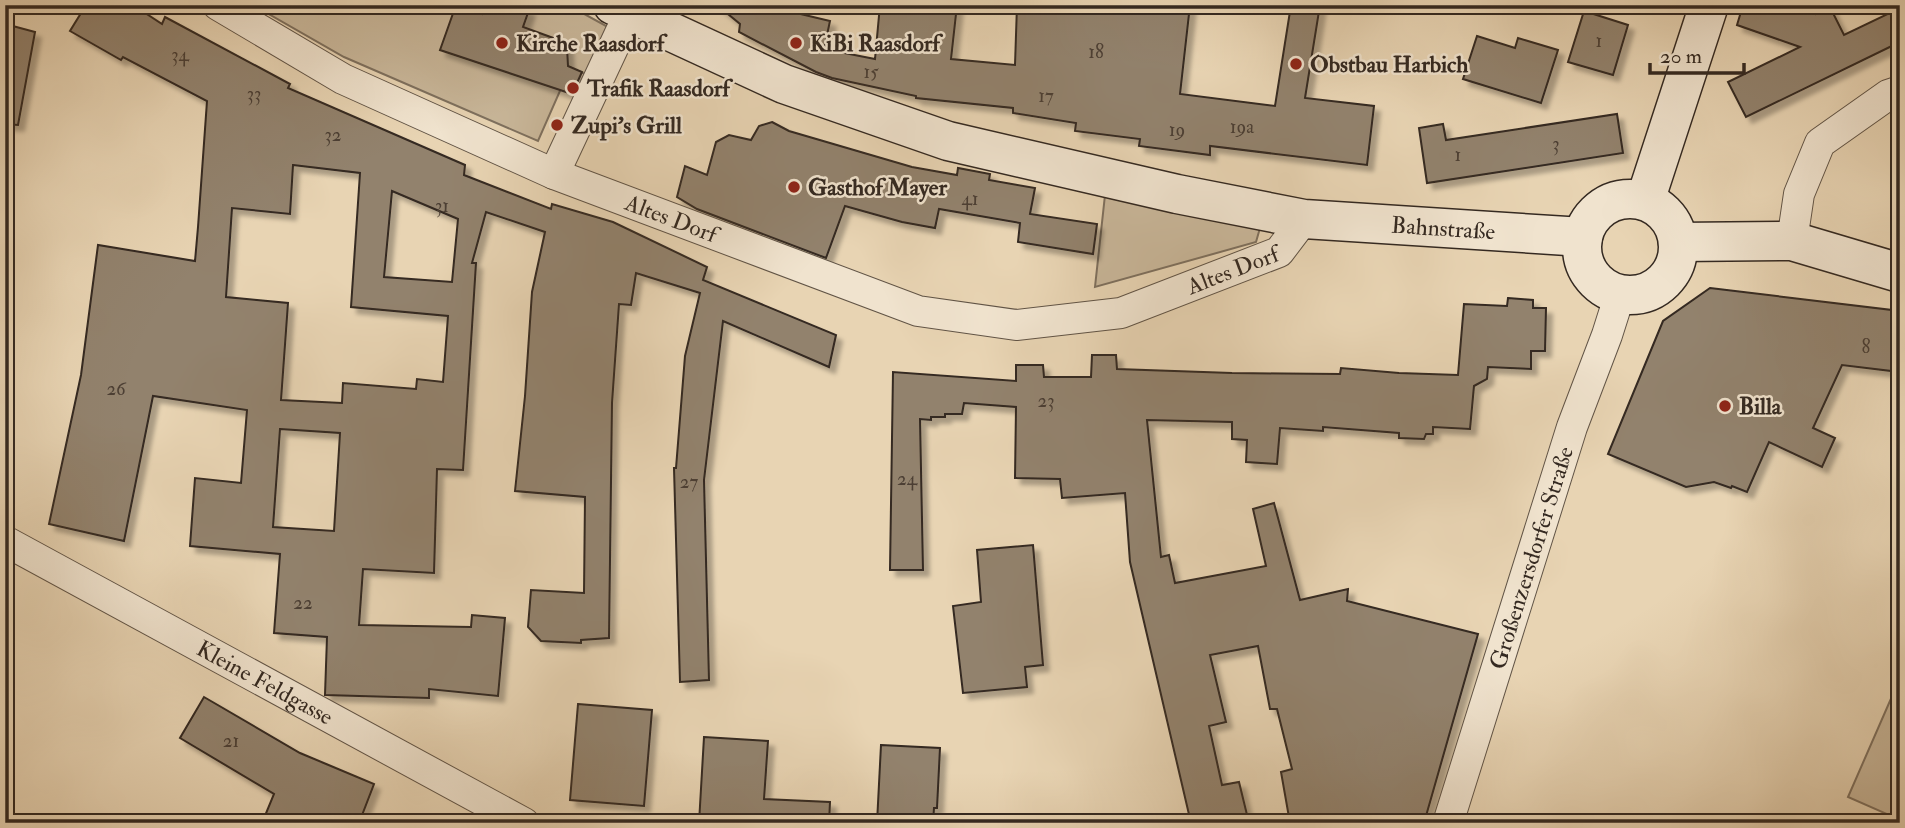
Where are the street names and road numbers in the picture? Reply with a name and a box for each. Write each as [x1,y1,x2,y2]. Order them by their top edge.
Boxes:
street label: Altes Dorf [620,188,724,250]
street label: Bahnstraße [1390,211,1496,246]
street label: Altes Dorf [1182,238,1286,302]
street label: Großenzersdorfer Straße [1483,443,1580,673]
street label: Kleine Feldgasse [192,634,338,732]

